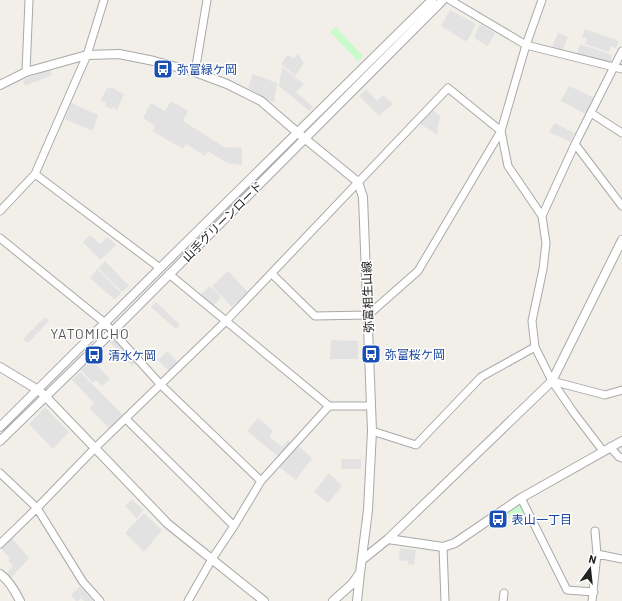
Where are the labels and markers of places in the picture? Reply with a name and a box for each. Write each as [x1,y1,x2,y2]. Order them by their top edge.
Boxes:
bus stop icon: 弥富緑ケ岡 [152,58,174,80]
place label: 弥富緑ケ岡 [177,62,237,76]
bus stop icon: 弥富桜ケ岡 [360,343,382,365]
bus stop icon: 清水ケ岡 [83,344,105,366]
place label: 弥富桜ケ岡 [385,347,445,361]
place label: 清水ケ岡 [108,348,156,362]
bus stop icon: 表山一丁目 [487,508,509,530]
place label: 表山一丁目 [511,512,572,526]

